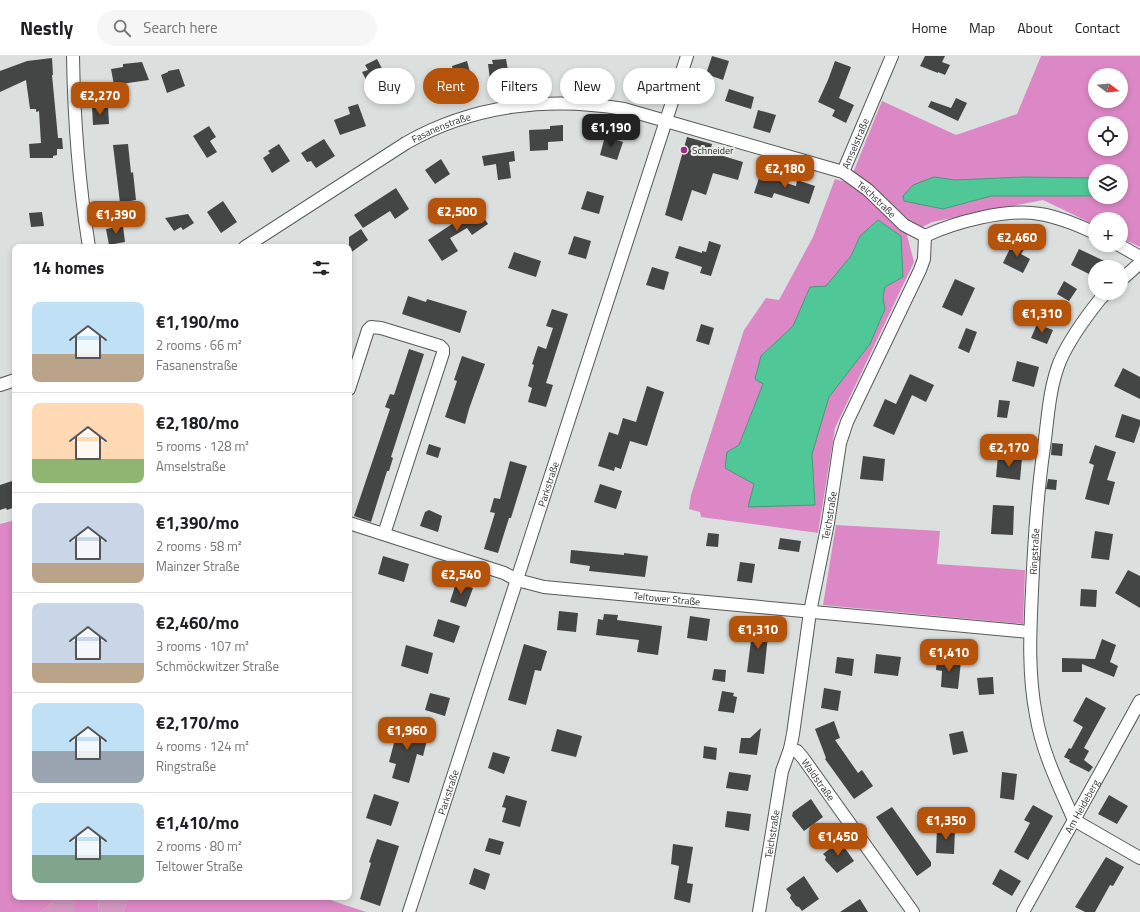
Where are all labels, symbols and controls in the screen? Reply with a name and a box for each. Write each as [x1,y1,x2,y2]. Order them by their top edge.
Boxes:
search box [97,10,377,46]
text: Nestly [20,13,73,42]
text: Search here [143,16,218,39]
icon: search [111,17,133,39]
text: Home [912,17,947,38]
text: Map [969,17,995,38]
text: About [1017,17,1053,38]
text: Contact [1075,17,1120,38]
chip: Buy [364,68,415,104]
chip: Rent [423,68,479,104]
chip: Filters [487,68,552,104]
chip: New [560,68,615,104]
chip: Apartment [623,68,715,104]
north arrow [1088,68,1128,108]
map controls [1088,68,1128,300]
pin: €2,270 [67,82,133,116]
text: €2,270 [80,85,120,105]
street label: Fasanenstraße [409,109,472,146]
pin: €1,190 [578,114,644,148]
street label: Amselstraße [838,116,872,171]
button: locate [1088,116,1128,156]
text: €1,190 [591,117,631,137]
place label: Schneider [692,143,734,158]
marker: Schneider [679,145,689,155]
pin: €2,180 [752,155,818,189]
text: €2,180 [765,158,805,178]
button: layers [1088,164,1128,204]
street label: Teichstraße [854,177,900,221]
pin: €2,500 [424,198,490,232]
pin: €1,390 [83,201,149,235]
text: €2,500 [437,201,477,221]
text: €1,390 [96,204,136,224]
button: + [1088,212,1128,252]
pin: €2,460 [984,224,1050,258]
text: €2,460 [997,227,1037,247]
text: 14 homes [32,255,104,281]
icon: filters [310,257,332,279]
button: − [1088,260,1128,300]
pin: €1,310 [1009,300,1075,334]
text: €1,310 [1022,303,1062,323]
text: €1,190/mo [156,309,239,335]
icon: home [64,318,112,366]
text: 2 rooms · 66 m² [156,335,242,355]
text: Fasanenstraße [156,355,238,375]
text: €2,180/mo [156,410,239,436]
icon: home [64,419,112,467]
pin: €2,170 [976,434,1042,468]
text: 5 rooms · 128 m² [156,436,249,456]
text: €2,170 [989,437,1029,457]
text: Amselstraße [156,456,226,476]
street label: Parkstraße [534,460,562,509]
street label: Teichstraße [817,490,840,541]
text: €1,390/mo [156,510,239,536]
icon: home [64,519,112,567]
street label: Ringstraße [1025,528,1043,575]
text: 2 rooms · 58 m² [156,536,242,556]
text: Mainzer Straße [156,556,240,576]
pin: €2,540 [428,561,494,595]
text: €2,540 [441,564,481,584]
street label: Teltower Straße [633,588,701,609]
text: €2,460/mo [156,610,239,636]
pin: €1,310 [725,616,791,650]
icon: home [64,619,112,667]
text: €1,310 [738,619,778,639]
text: 3 rooms · 107 m² [156,636,249,656]
pin: €1,410 [916,639,982,673]
text: €1,410 [929,642,969,662]
text: Schmöckwitzer Straße [156,656,279,676]
text: €2,170/mo [156,710,239,736]
pin: €1,960 [374,717,440,751]
icon: home [64,719,112,767]
text: €1,960 [387,720,427,740]
text: 4 rooms · 124 m² [156,736,249,756]
street label: Waldstraße [798,755,839,804]
text: Ringstraße [156,756,216,776]
street label: Parkstraße [434,768,462,817]
street label: Am Heideberg [1061,776,1103,836]
pin: €1,350 [913,807,979,841]
street label: Teichstraße [760,809,783,859]
text: €1,410/mo [156,810,239,836]
text: €1,350 [926,810,966,830]
icon: home [64,819,112,867]
pin: €1,450 [805,823,871,857]
text: €1,450 [818,826,858,846]
text: 2 rooms · 80 m² [156,836,242,856]
text: Teltower Straße [156,856,243,876]

